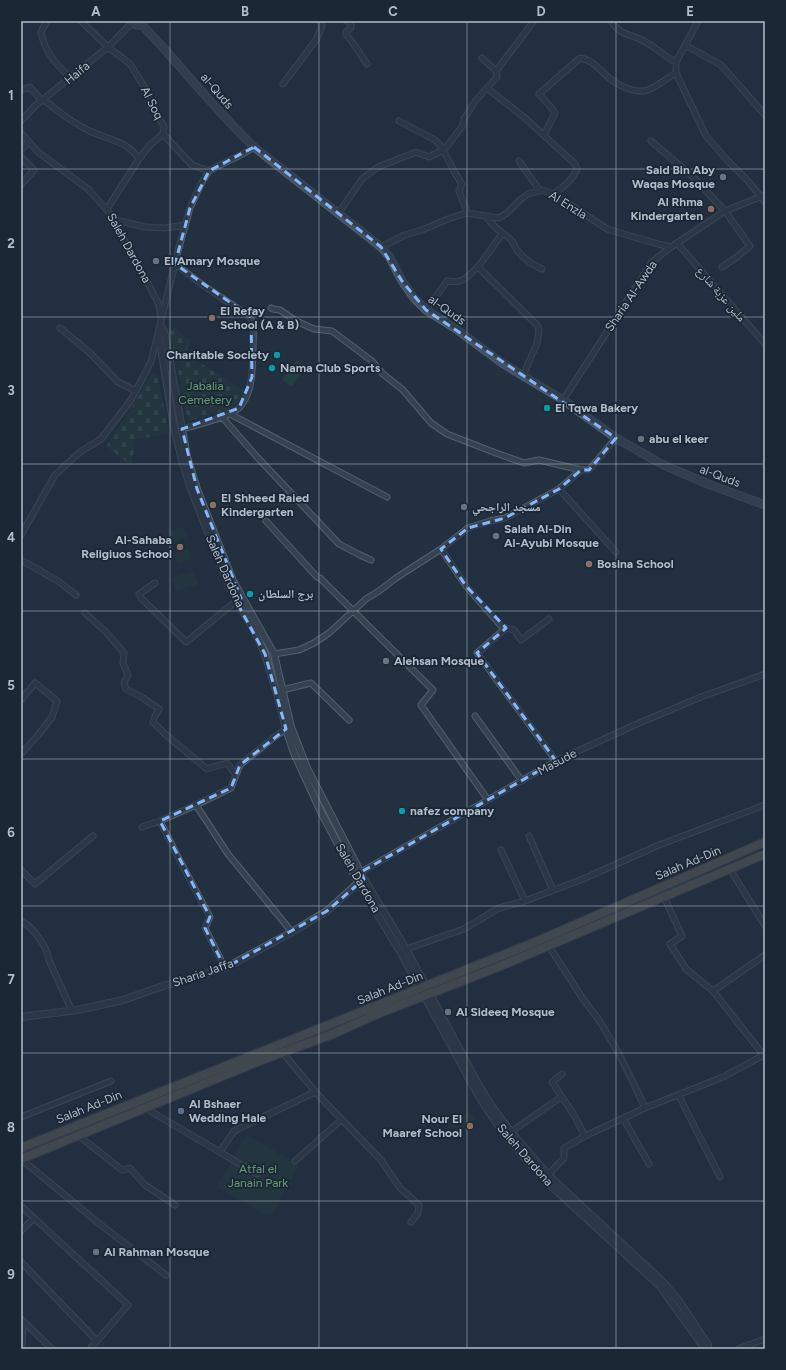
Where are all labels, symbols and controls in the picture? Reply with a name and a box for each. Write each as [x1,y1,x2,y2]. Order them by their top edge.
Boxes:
text: A [91,4,101,19]
text: B [241,4,249,19]
text: C [388,4,398,19]
text: D [536,4,546,19]
text: E [686,4,694,19]
street label: Haifa [62,59,92,87]
street label: al-Quds [198,70,236,112]
street label: Al Soq [138,84,166,122]
text: 1 [8,88,14,103]
place label: Said Bin Aby Waqas Mosque [632,163,715,191]
marker: Said Bin Aby Waqas Mosque [718,172,728,182]
street label: Al Enzla [546,188,590,222]
place label: Al Rhma Kindergarten [630,195,703,223]
marker: Al Rhma Kindergarten [706,204,716,214]
street label: Saleh Dardona [104,211,154,285]
text: 2 [7,236,15,251]
place label: El Amary Mosque [164,254,260,268]
marker: El Amary Mosque [151,256,161,266]
street label: Sharia Al-Awda [602,258,660,334]
street label: ملين عزبة شارع [693,264,749,325]
street label: al-Quds [426,292,469,328]
place label: El Refay School (A & B) [220,304,299,332]
marker: El Refay School (A & B) [207,313,217,323]
place label: Charitable Society [166,348,269,362]
marker: Charitable Society [272,350,282,360]
place label: Nama Club Sports [280,361,381,375]
marker: Nama Club Sports [267,363,277,373]
park label: Jabalia Cemetery [178,379,232,407]
text: 3 [7,383,15,398]
place label: El Tqwa Bakery [555,401,638,415]
marker: El Tqwa Bakery [542,403,552,413]
place label: abu el keer [649,432,709,446]
marker: abu el keer [636,434,646,444]
street label: al-Quds [698,462,743,490]
place label: El Shheed Raied Kindergarten [221,491,309,519]
marker: El Shheed Raied Kindergarten [208,500,218,510]
place label: مسجد الراجحي [472,500,541,517]
marker: مسجد الراجحي [459,502,469,512]
place label: Salah Al-Din Al-Ayubi Mosque [504,522,599,550]
text: 4 [7,530,15,545]
marker: Salah Al-Din Al-Ayubi Mosque [491,531,501,541]
place label: Al-Sahaba Religiuos School [81,533,172,561]
street label: Saleh Dardona [203,533,247,609]
marker: Al-Sahaba Religiuos School [175,542,185,552]
place label: Bosina School [597,557,674,571]
marker: Bosina School [584,559,594,569]
place label: برج السلطان [258,587,313,602]
marker: برج السلطان [245,589,255,599]
place label: Alehsan Mosque [394,654,484,668]
marker: Alehsan Mosque [381,656,391,666]
text: 5 [7,678,15,693]
street label: Masude [535,746,579,778]
place label: nafez company [410,804,494,818]
marker: nafez company [397,806,407,816]
text: 6 [7,825,15,840]
street label: Saleh Dardona [333,841,383,915]
street label: Salah Ad-Din [653,843,723,883]
street label: Sharia Jaffa [171,956,235,990]
street label: Salah Ad-Din [355,968,425,1008]
text: 7 [7,972,15,987]
place label: Al Sideeq Mosque [456,1005,555,1019]
marker: Al Sideeq Mosque [443,1007,453,1017]
street label: Salah Ad-Din [54,1087,124,1127]
place label: Al Bshaer Wedding Hale [189,1097,267,1125]
marker: Al Bshaer Wedding Hale [176,1106,186,1116]
place label: Nour El Maaref School [383,1112,462,1140]
text: 8 [7,1120,15,1135]
marker: Nour El Maaref School [465,1121,475,1131]
street label: Saleh Dardona [494,1121,556,1189]
park label: Atfal el Janain Park [228,1162,288,1190]
place label: Al Rahman Mosque [104,1245,210,1259]
marker: Al Rahman Mosque [91,1247,101,1257]
text: 9 [7,1267,15,1282]

